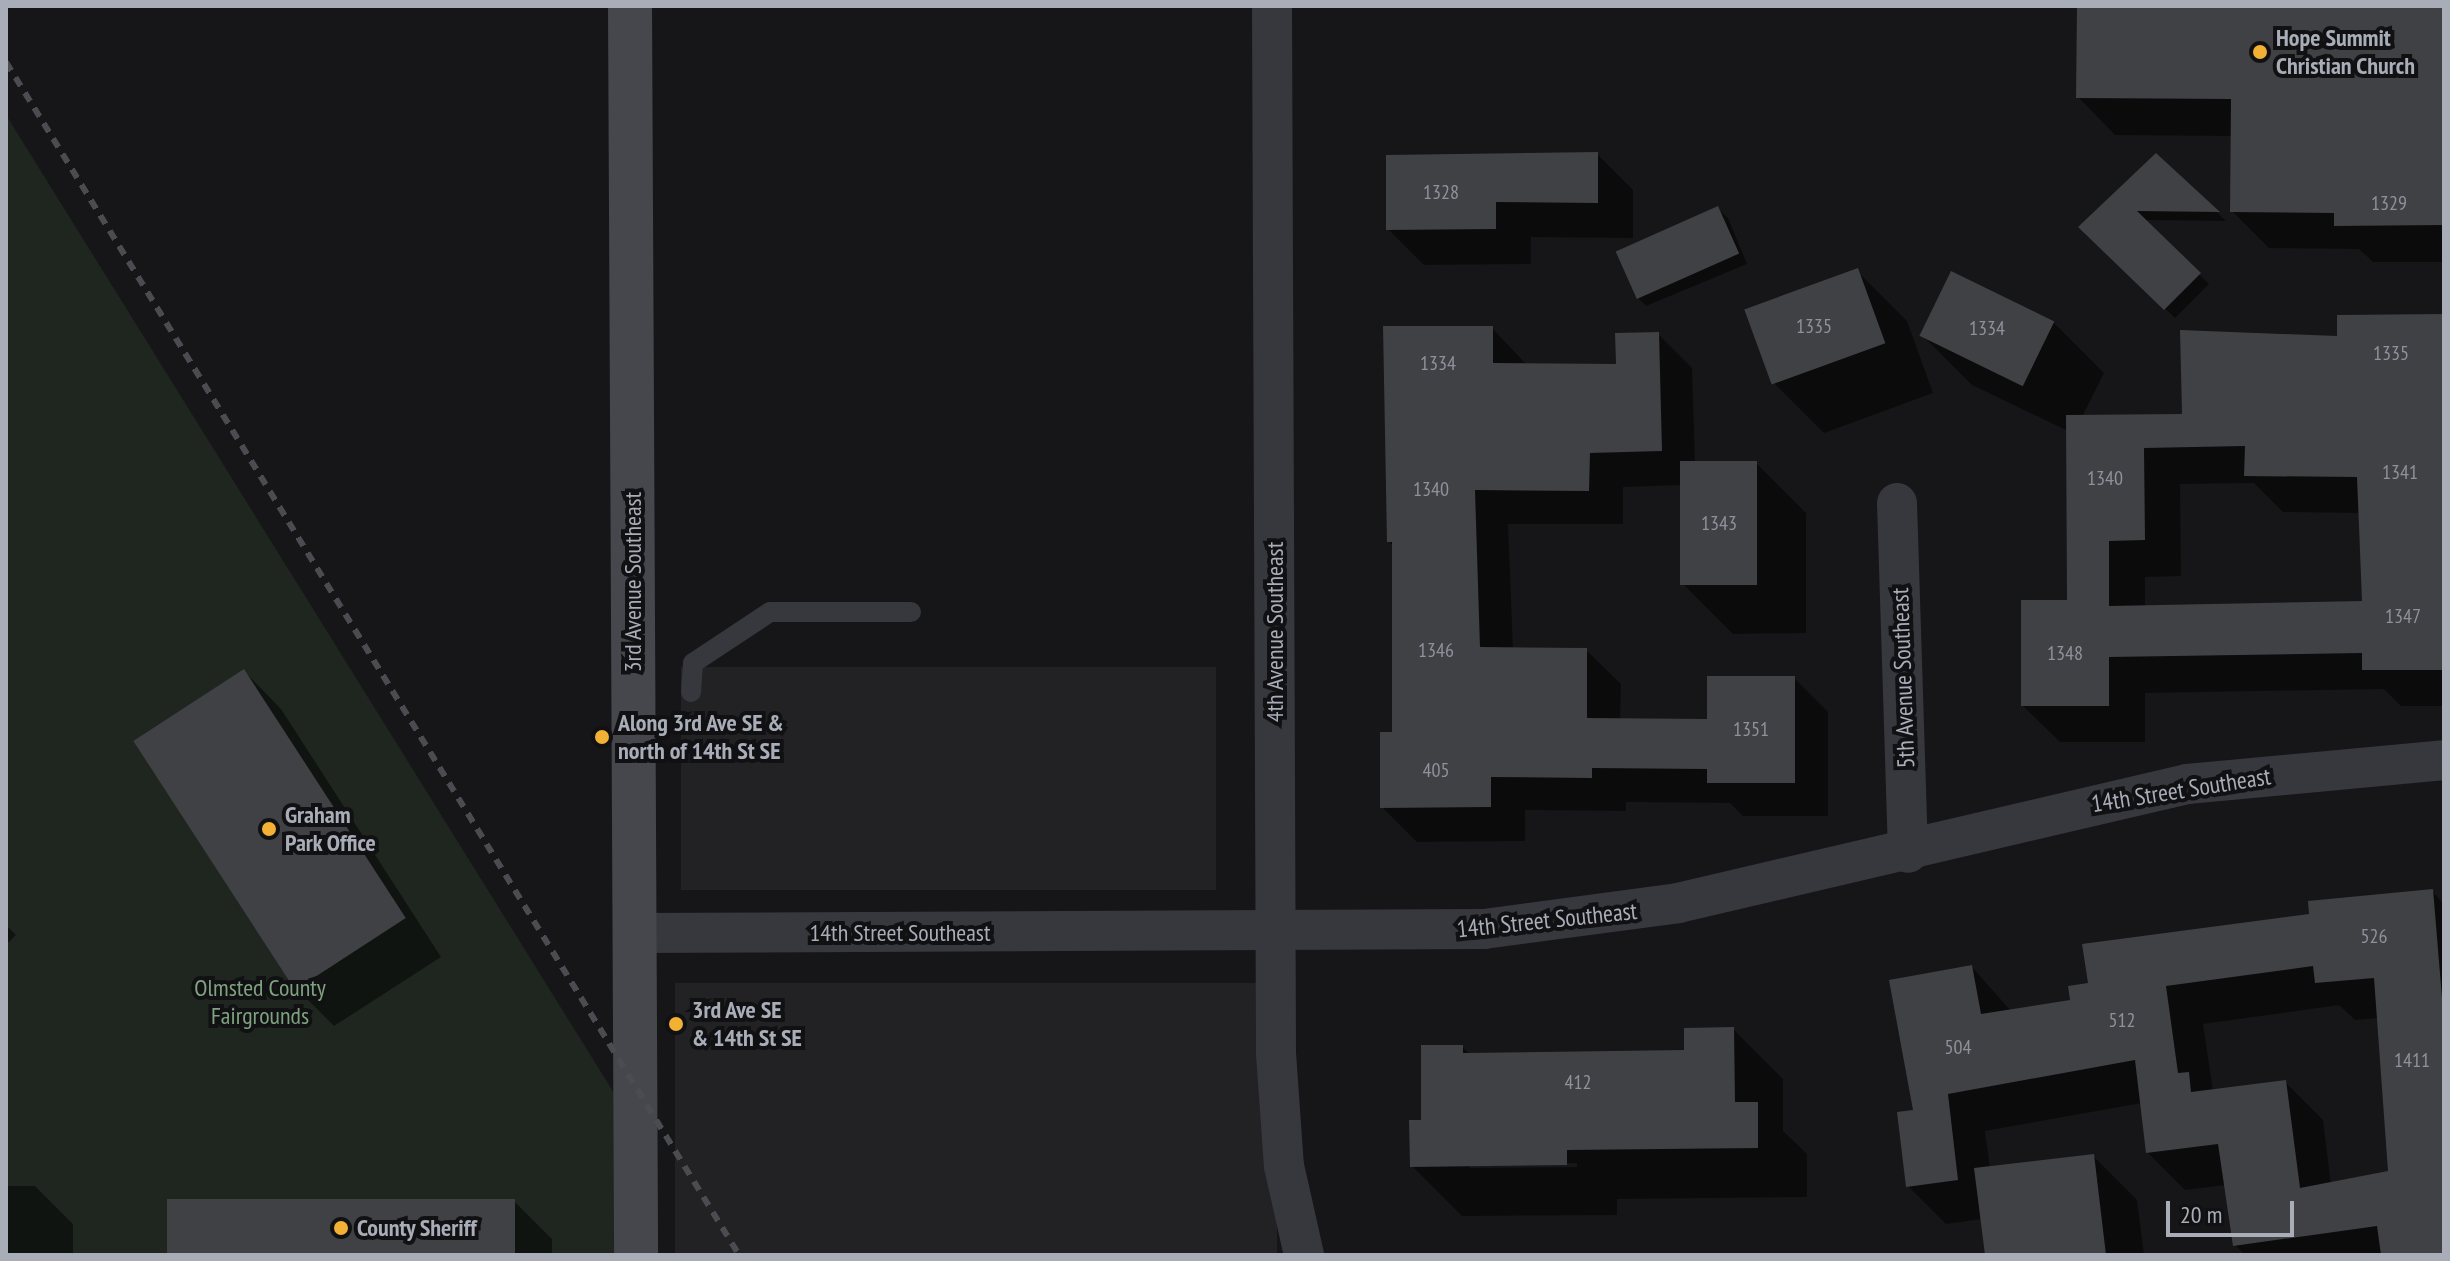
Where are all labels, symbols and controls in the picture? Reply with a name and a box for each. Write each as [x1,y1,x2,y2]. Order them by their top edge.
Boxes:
place label: Hope Summit Christian Church [2276,24,2415,80]
marker: Hope Summit Christian Church [2251,43,2269,61]
house number: 1328 [1423,180,1459,204]
house number: 1329 [2371,191,2407,215]
house number: 1335 [1796,314,1832,338]
house number: 1334 [1969,316,2005,340]
house number: 1335 [2373,341,2409,365]
house number: 1334 [1420,351,1456,375]
house number: 1341 [2382,460,2418,484]
house number: 1340 [2087,466,2123,490]
house number: 1340 [1413,477,1449,501]
street label: 3rd Avenue Southeast [619,491,647,673]
house number: 1343 [1701,511,1737,535]
street label: 4th Avenue Southeast [1261,541,1289,723]
street label: 5th Avenue Southeast [1885,587,1921,769]
house number: 1347 [2385,604,2421,628]
house number: 1346 [1418,638,1454,662]
house number: 1348 [2047,641,2083,665]
place label: Along 3rd Ave SE & north of 14th St SE [618,709,784,765]
house number: 1351 [1733,717,1769,741]
marker: Along 3rd Ave SE & north of 14th St SE [593,728,611,746]
house number: 405 [1423,758,1449,782]
street label: 14th Street Southeast [2089,762,2273,818]
place label: Graham Park Office [285,801,377,857]
marker: Graham Park Office [260,820,278,838]
street label: 14th Street Southeast [1455,896,1639,944]
street label: 14th Street Southeast [809,919,991,947]
house number: 526 [2361,924,2387,948]
park label: Olmsted County Fairgrounds [194,974,326,1030]
place label: 3rd Ave SE & 14th St SE [692,996,802,1052]
house number: 512 [2109,1008,2135,1032]
marker: 3rd Ave SE & 14th St SE [667,1015,685,1033]
house number: 504 [1945,1035,1971,1059]
house number: 1411 [2394,1048,2430,1072]
house number: 412 [1565,1070,1591,1094]
scale bar [2170,1185,2298,1235]
text: 20 m [2180,1199,2222,1230]
place label: County Sheriff [357,1214,477,1242]
marker: County Sheriff [332,1219,350,1237]

